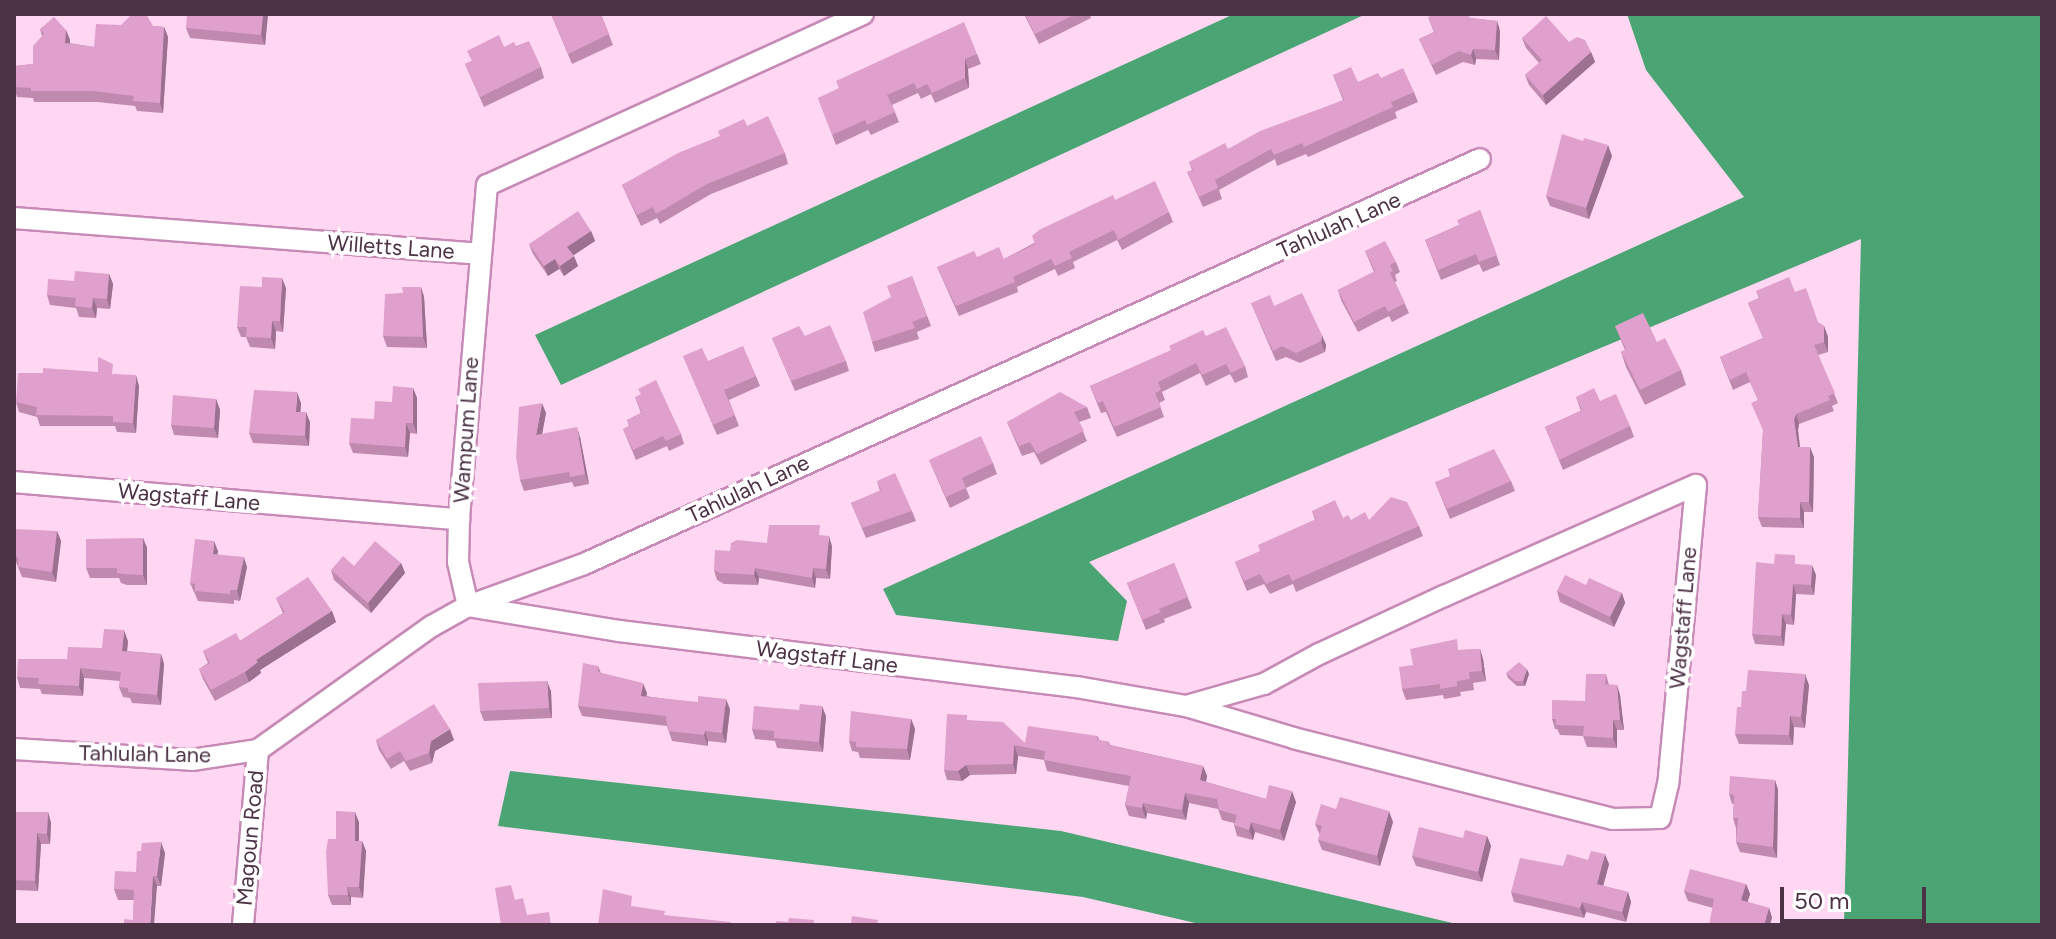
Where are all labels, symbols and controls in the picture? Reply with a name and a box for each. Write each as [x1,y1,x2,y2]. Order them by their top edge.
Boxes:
street label: Tahlulah Lane [1273,186,1405,264]
street label: Willetts Lane [327,229,455,265]
street label: Wampum Lane [448,356,484,504]
street label: Tahlulah Lane [683,449,813,529]
street label: Wagstaff Lane [117,478,261,516]
street label: Wagstaff Lane [1664,546,1702,690]
street label: Wagstaff Lane [755,635,899,679]
street label: Tahlulah Lane [79,740,211,768]
street label: Magoun Road [231,769,269,907]
scale bar [1784,871,1930,921]
text: 50 m [1794,886,1850,915]

